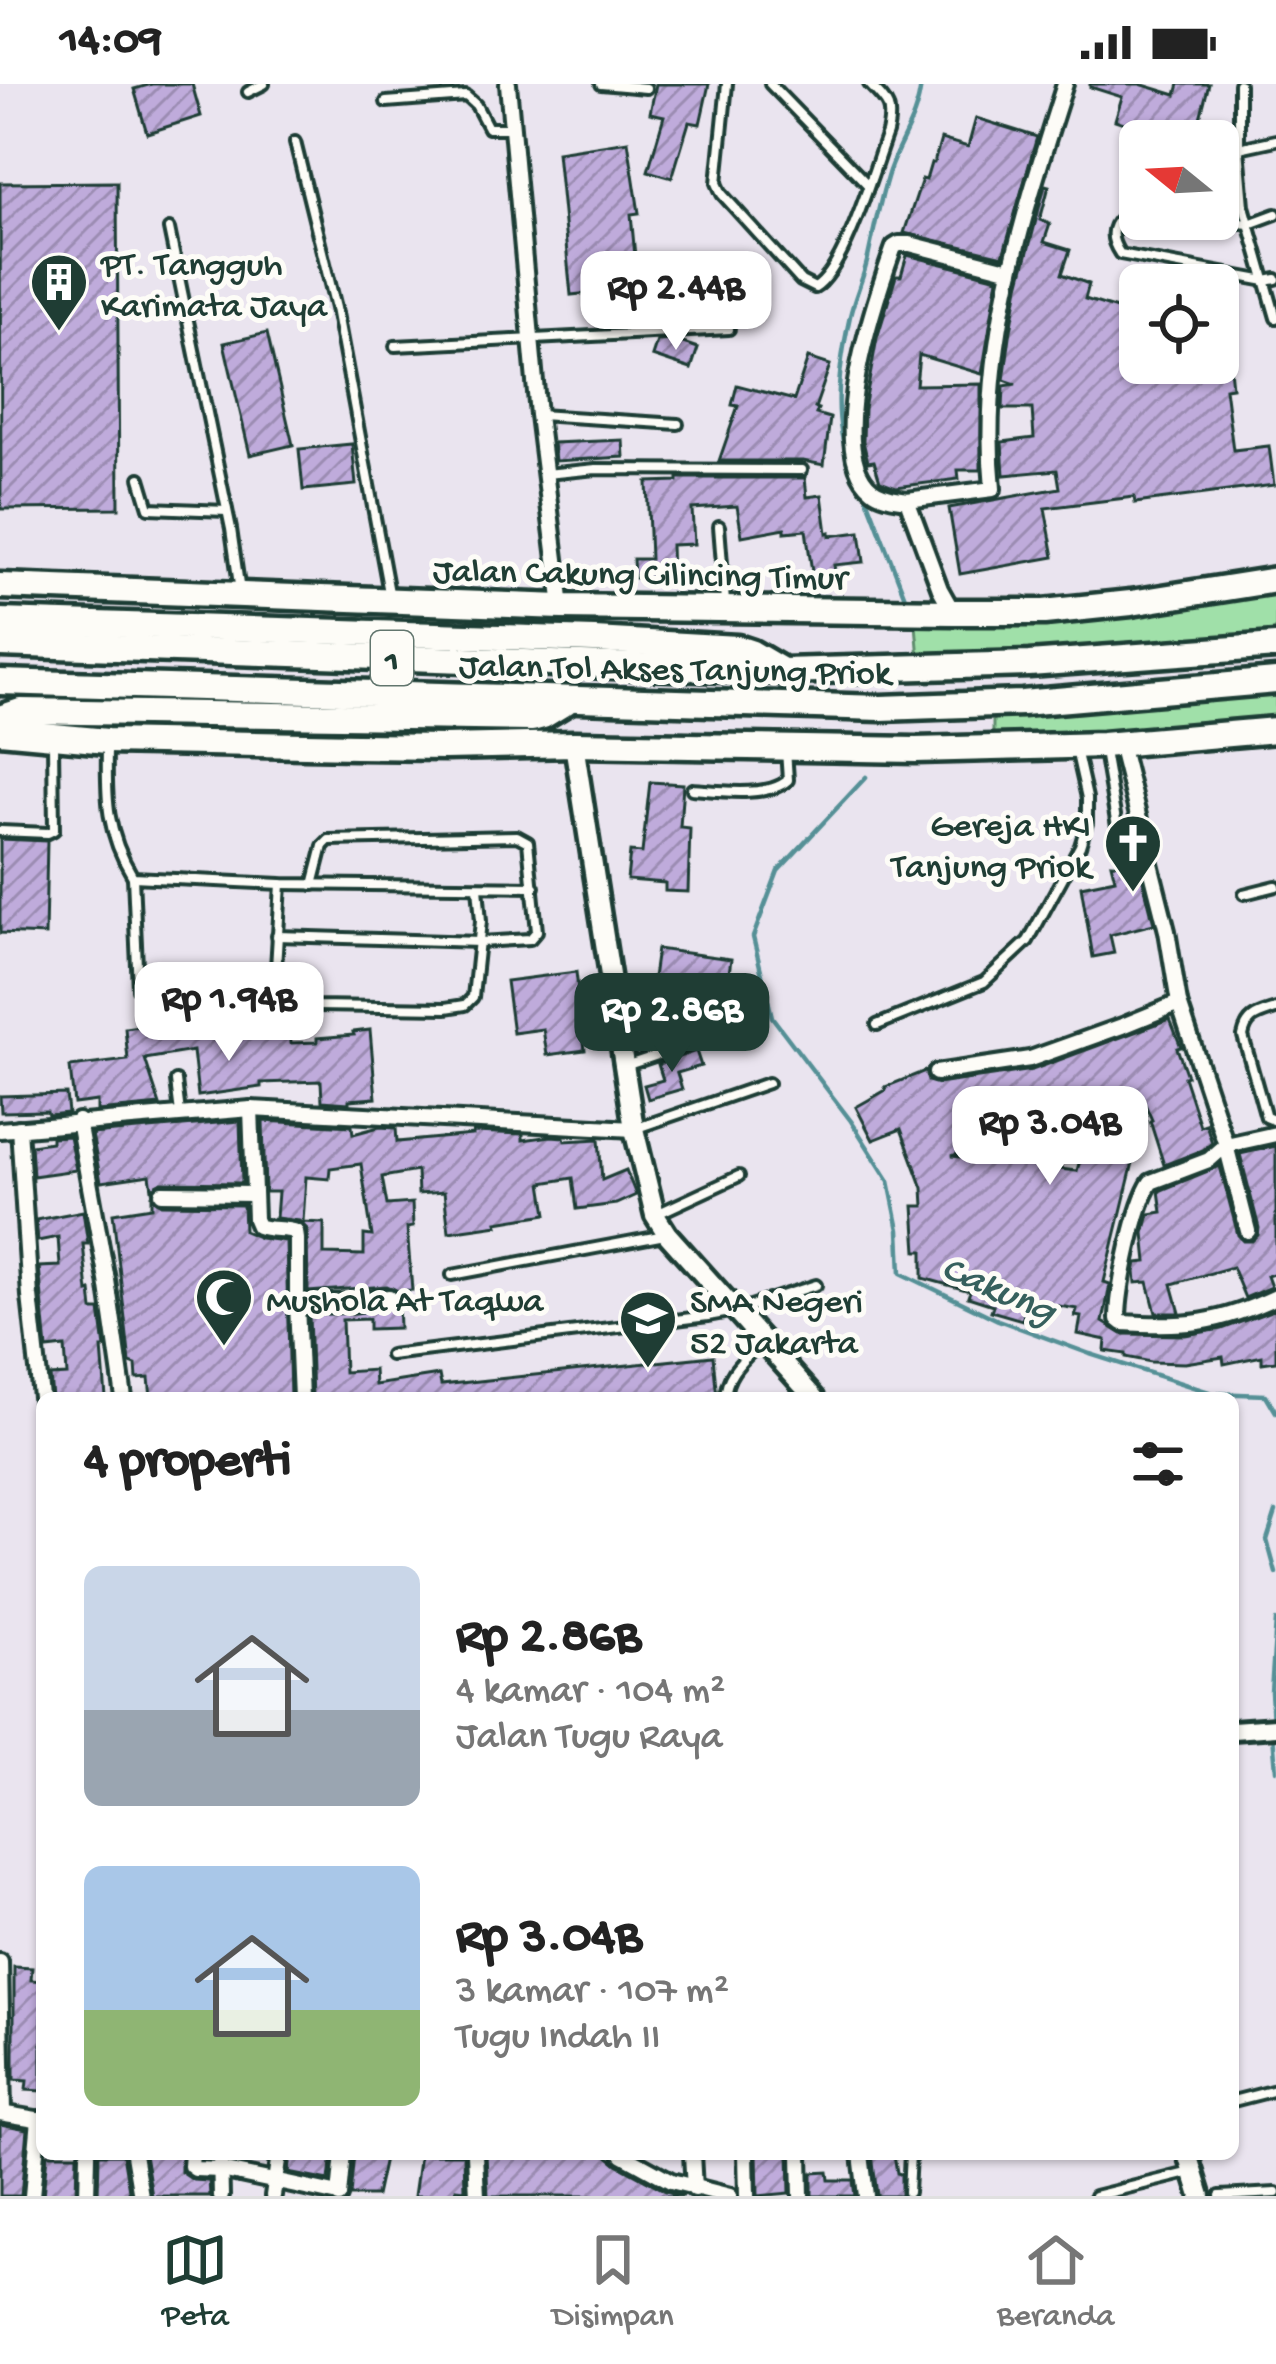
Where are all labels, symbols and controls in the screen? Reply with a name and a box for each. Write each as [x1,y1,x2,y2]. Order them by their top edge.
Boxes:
text: 14:09 [60,16,162,69]
north arrow [1119,120,1239,240]
map controls [1119,120,1239,384]
place label: PT. Tangguh Karimata Jaya [100,246,328,330]
building icon: PT. Tangguh Karimata Jaya [28,251,90,333]
pin: Rp 2.44B [552,251,800,353]
button: locate [1119,264,1239,384]
text: Rp 2.44B [607,267,745,313]
street label: Jalan Cakung Cilincing Timur [432,552,851,603]
road number: 1 [371,631,413,685]
street label: Jalan Tol Akses Tanjung Priok [459,647,894,698]
place label: Gereja HKI Tanjung Priok [889,807,1094,891]
church icon: Gereja HKI Tanjung Priok [1102,812,1164,894]
pin: Rp 1.94B [105,962,353,1064]
pin: Rp 2.86B [548,973,796,1075]
text: Rp 1.94B [162,978,296,1024]
text: Rp 2.86B [601,989,743,1035]
pin: Rp 3.04B [926,1086,1174,1188]
text: Rp 3.04B [979,1102,1121,1148]
water label: Cakung [933,1248,1064,1338]
mosque icon: Mushola At Taqwa [193,1266,255,1348]
place label: Mushola At Taqwa [266,1282,544,1325]
place label: SMA Negeri 52 Jakarta [690,1283,863,1367]
school or university icon: SMA Negeri 52 Jakarta [617,1288,679,1370]
icon: filters [1125,1431,1191,1497]
text: 4 properti [84,1434,291,1494]
text: Rp 2.86B [456,1610,641,1670]
icon: home [180,1614,324,1758]
text: 4 kamar · 104 m² [456,1670,725,1716]
text: Jalan Tugu Raya [456,1716,722,1762]
text: Rp 3.04B [456,1910,642,1970]
icon: home [180,1914,324,2058]
text: 3 kamar · 107 m² [456,1970,729,2016]
text: Tugu Indah II [456,2016,660,2062]
tab: Peta [162,2227,229,2337]
tab: Disimpan [552,2227,674,2337]
tab: Beranda [997,2227,1114,2337]

